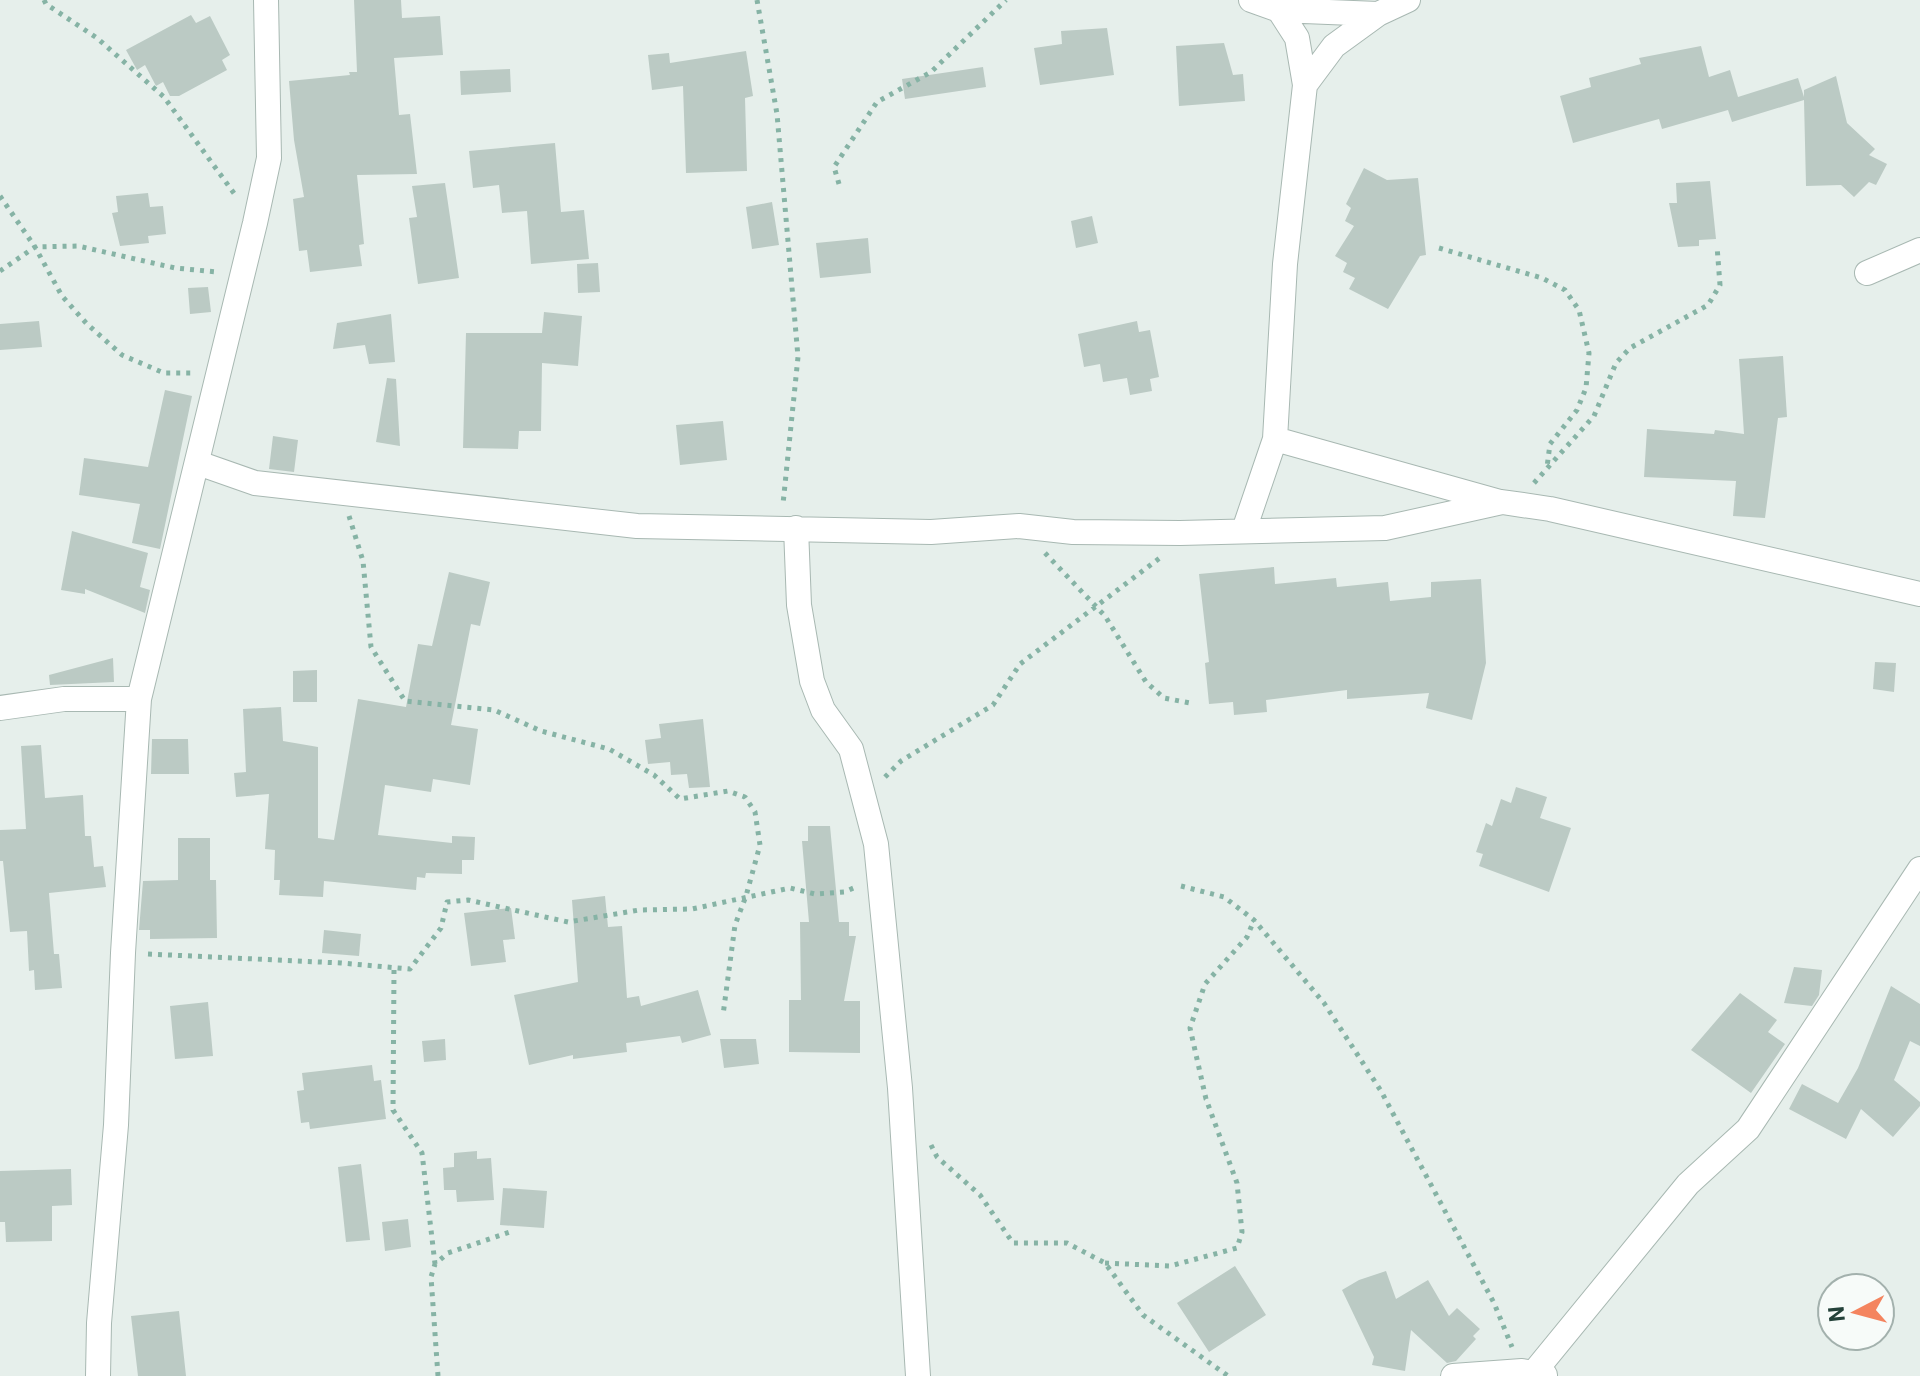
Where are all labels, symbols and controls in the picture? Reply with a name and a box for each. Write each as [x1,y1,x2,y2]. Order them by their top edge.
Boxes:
north arrow [1816,1272,1896,1352]
text: N [1823,1305,1850,1323]

